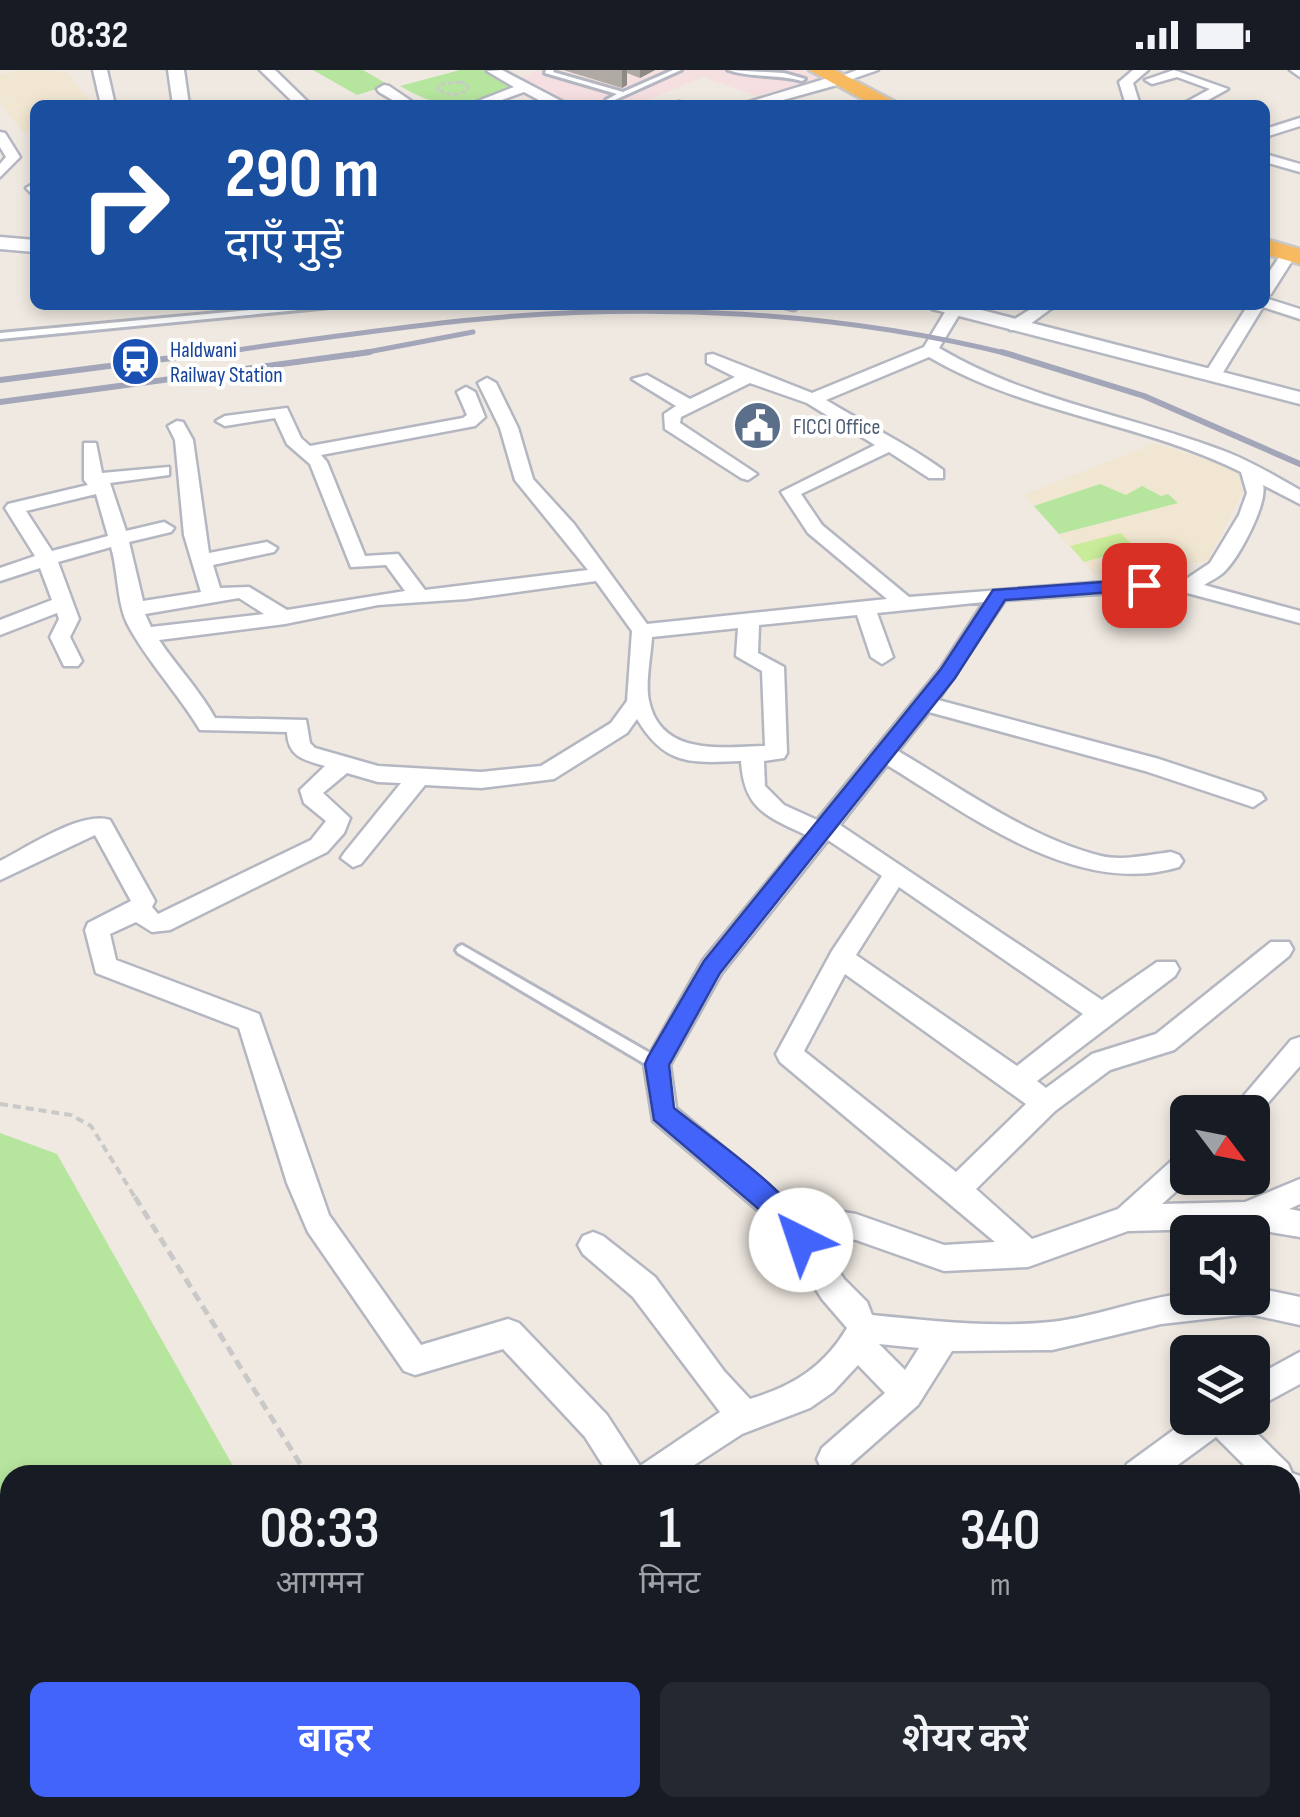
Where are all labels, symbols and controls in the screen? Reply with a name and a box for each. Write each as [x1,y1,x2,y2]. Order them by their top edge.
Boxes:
text: 08:32 [50,13,128,58]
text: 290 m [225,133,380,217]
icon: right [60,140,190,270]
text: दाएँ मुड़ें [225,218,344,273]
station icon: Haldwani Railway Station [109,336,161,388]
place label: Haldwani Railway Station [170,337,283,389]
public building icon: FICCI Office [732,400,784,452]
place label: FICCI Office [793,414,880,441]
pin [1102,543,1187,628]
icon: arrive [1117,558,1172,613]
north arrow [1170,1095,1270,1195]
map controls [1170,1095,1270,1435]
position arrow [749,1188,853,1292]
button: sound [1170,1215,1270,1315]
button: layers [1170,1335,1270,1435]
text: 08:33 [259,1493,380,1565]
text: 1 [658,1493,681,1565]
text: 340 [960,1495,1041,1567]
text: आगमन [276,1564,363,1603]
text: मिनट [639,1564,700,1603]
text: m [990,1566,1010,1605]
button: बाहर [30,1682,640,1797]
button: शेयर करें [660,1682,1270,1797]

